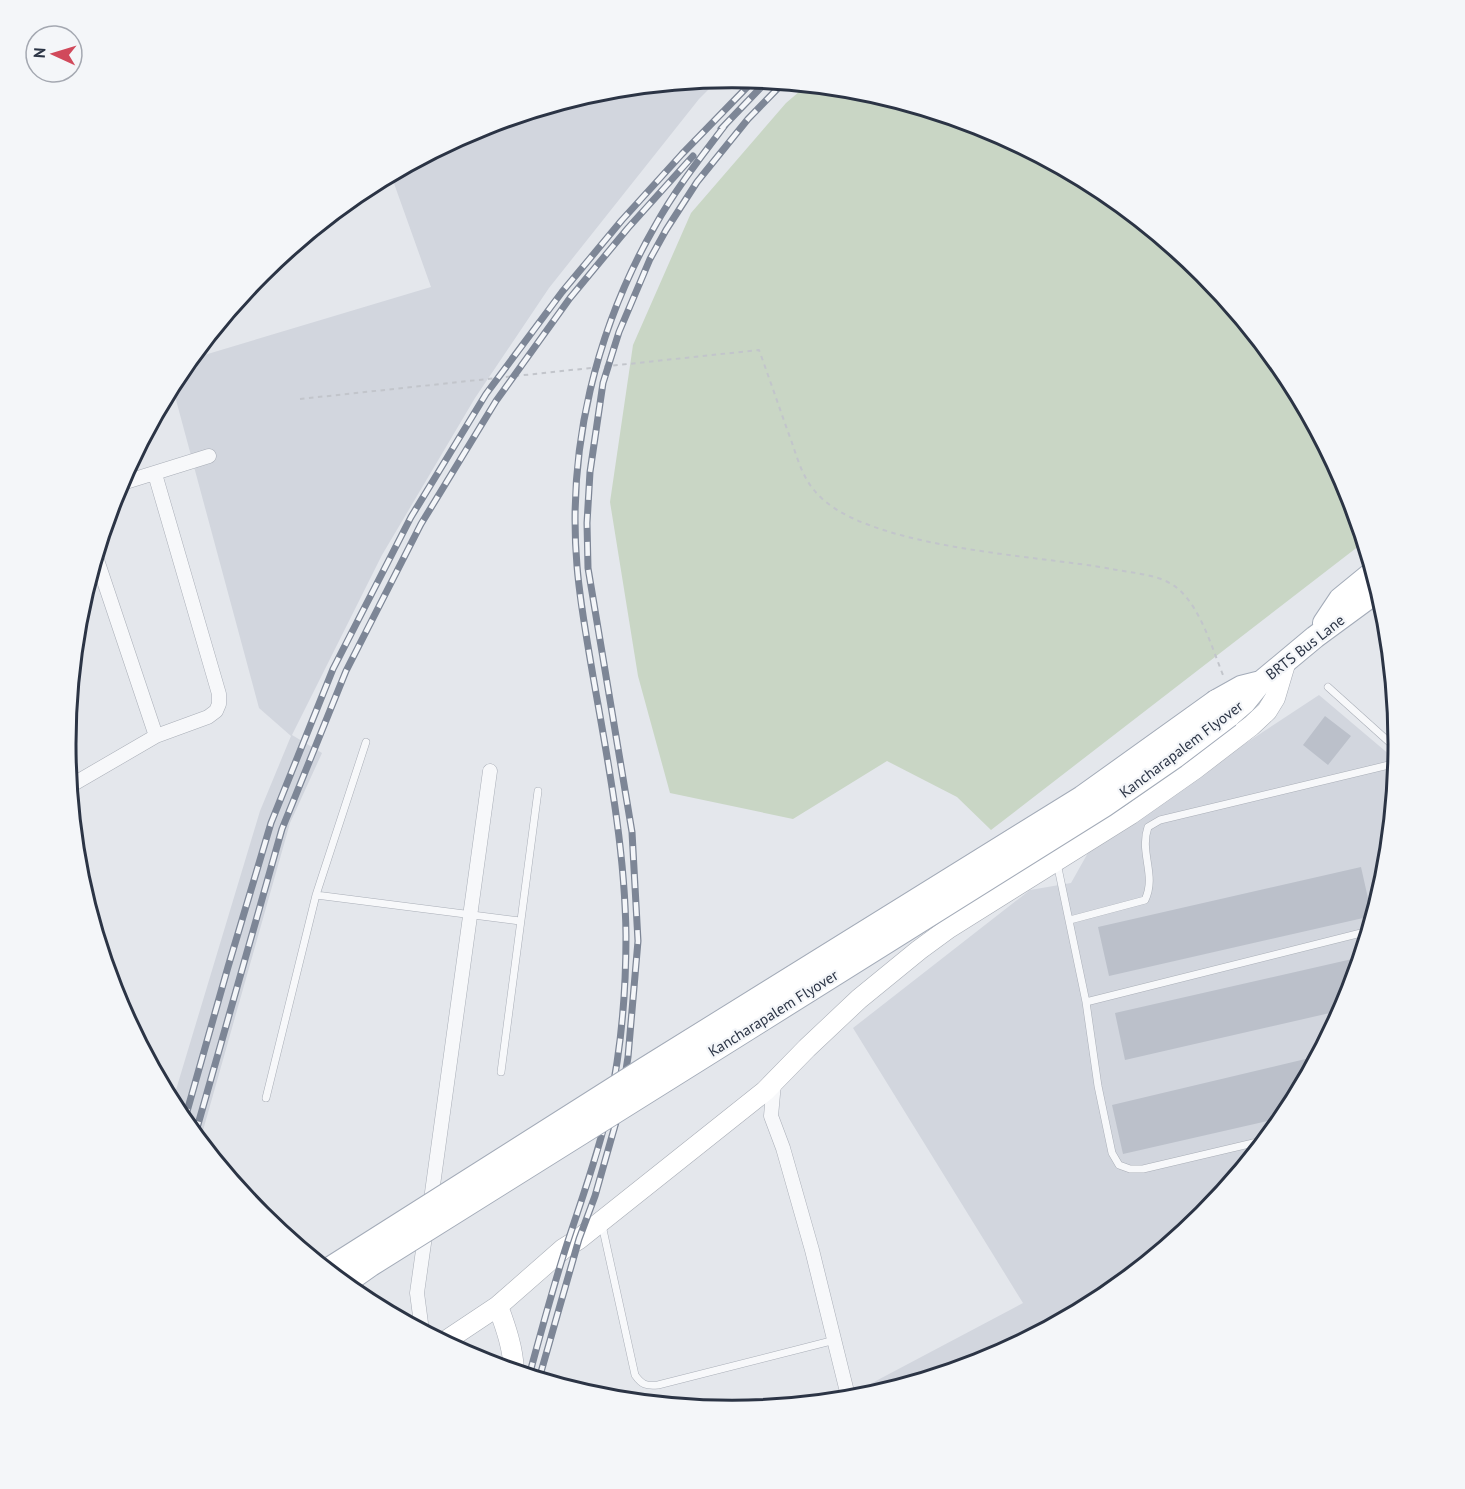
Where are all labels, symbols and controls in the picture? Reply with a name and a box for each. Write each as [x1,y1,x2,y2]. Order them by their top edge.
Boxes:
north arrow [24,24,84,84]
text: N [29,47,49,59]
street label: BRTS Bus Lane [1262,610,1348,684]
street label: Kancharapalem Flyover [1116,696,1246,802]
street label: Kancharapalem Flyover [705,965,841,1061]

